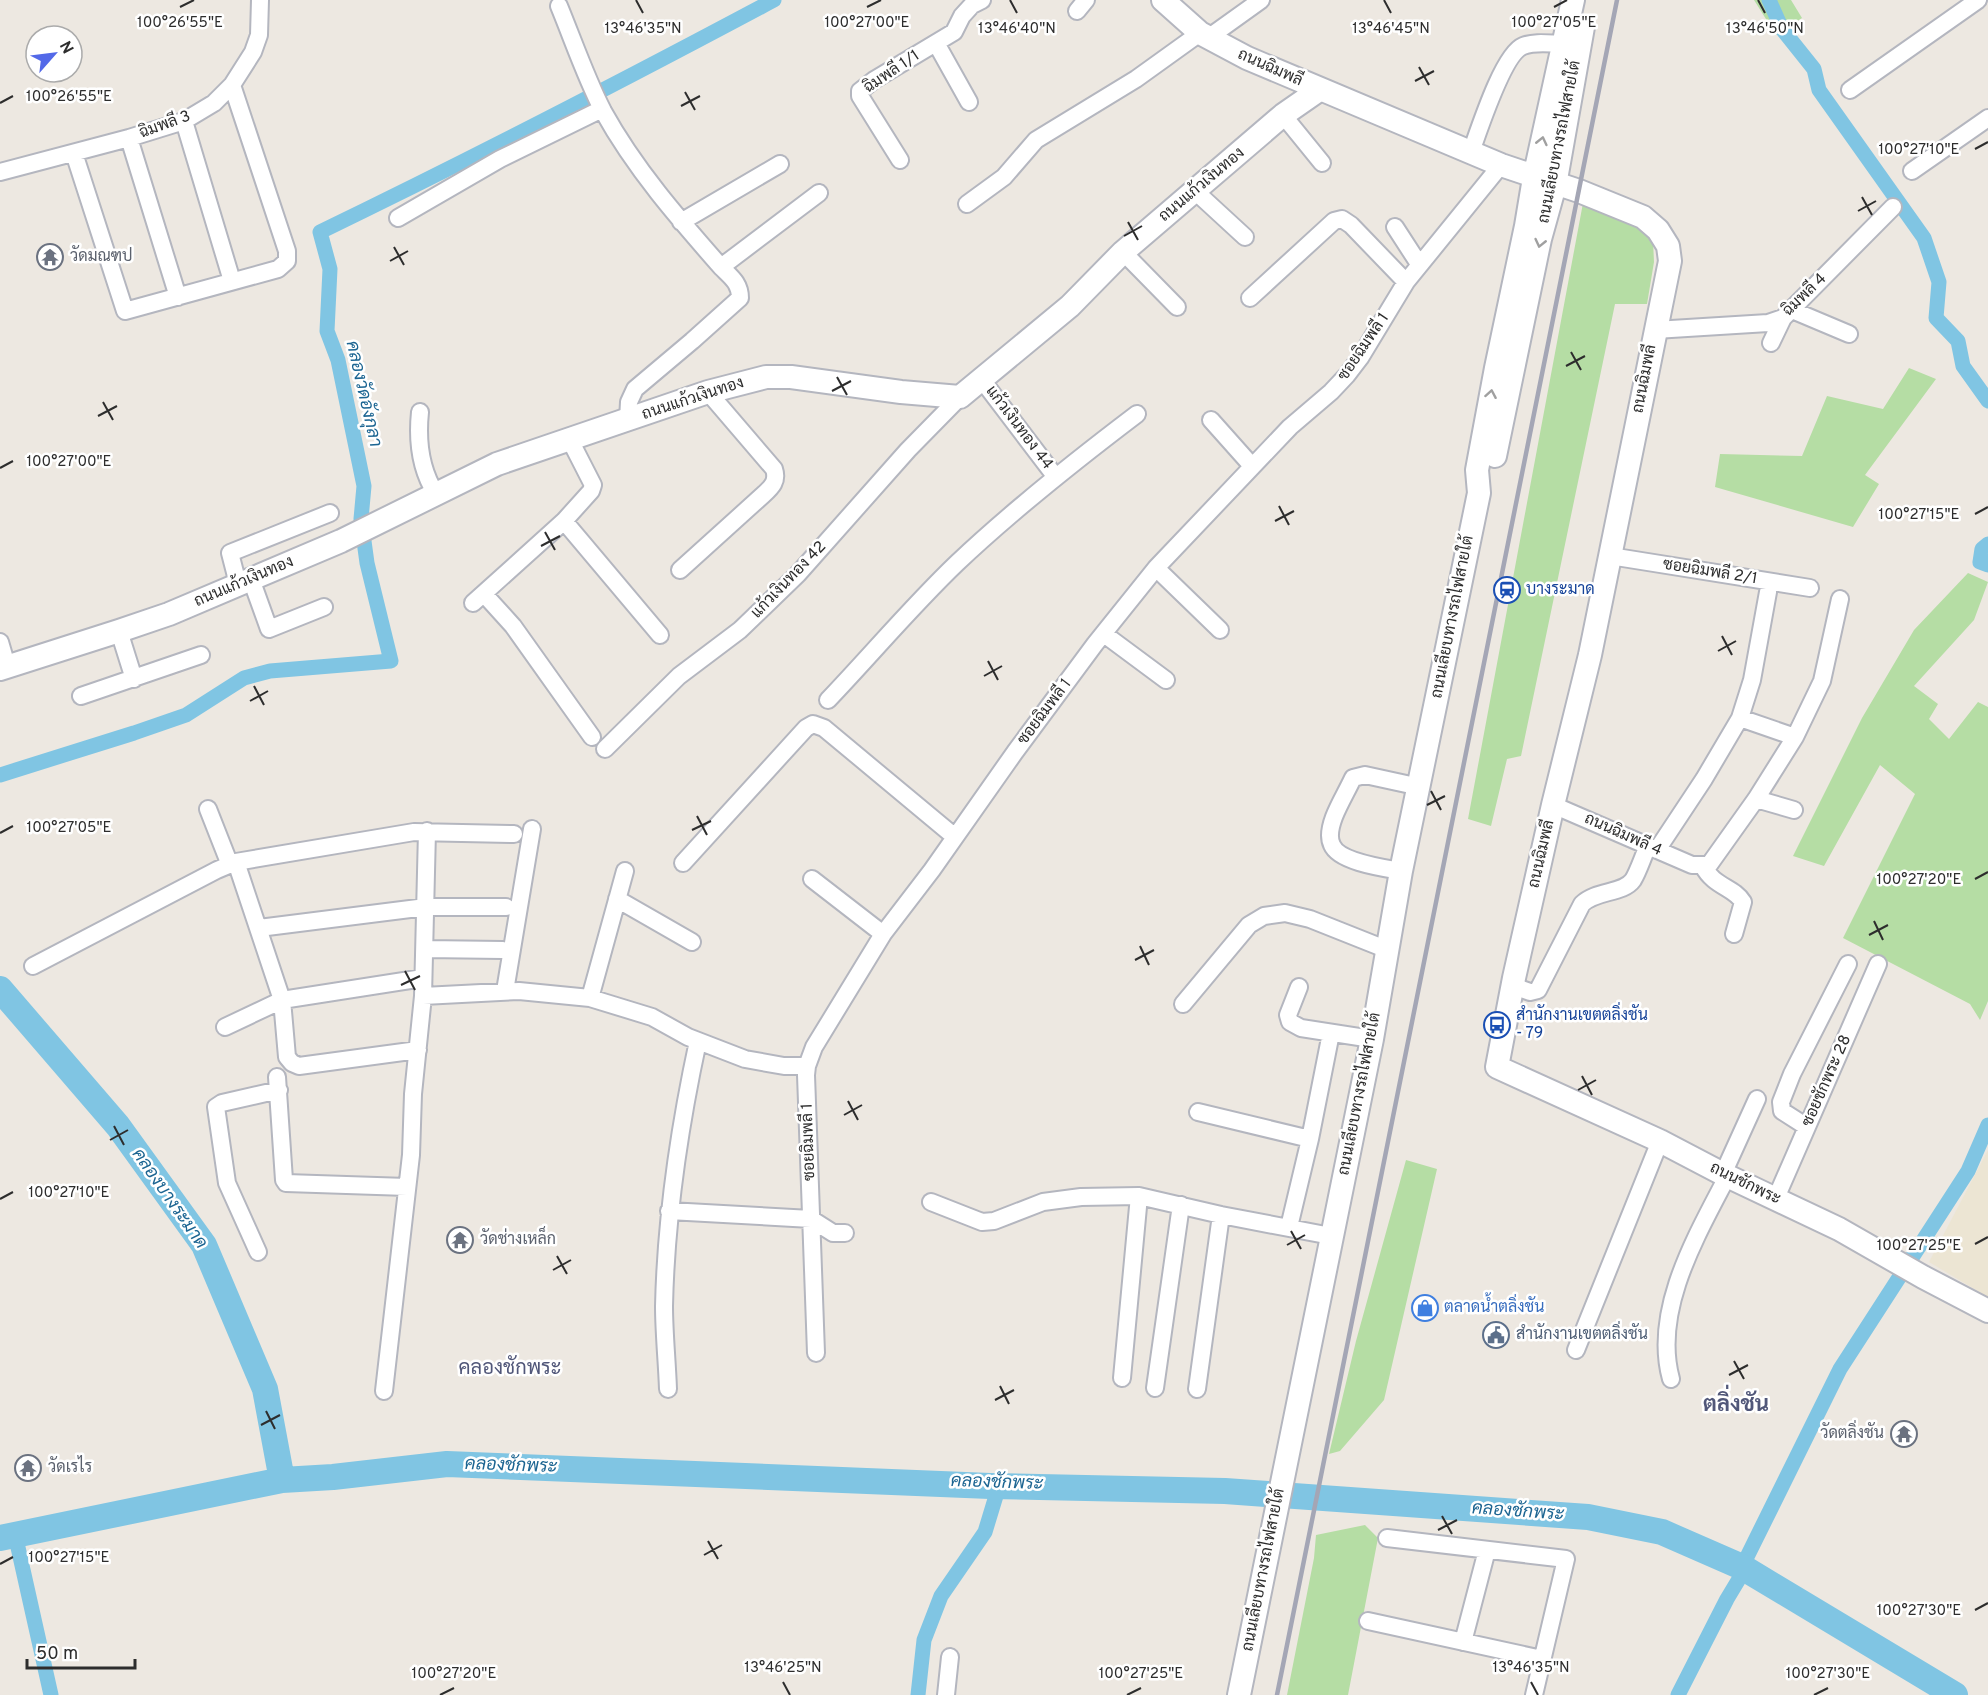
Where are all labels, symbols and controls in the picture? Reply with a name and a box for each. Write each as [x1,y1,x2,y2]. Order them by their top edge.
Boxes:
text: 100°26'55"E [137,14,223,33]
text: 100°27'00"E [824,14,910,33]
text: 100°27'05"E [1512,14,1596,33]
text: 13°46'35"N [604,20,682,39]
text: 13°46'40"N [978,20,1056,39]
text: 13°46'45"N [1352,20,1430,39]
text: 13°46'50"N [1726,20,1804,39]
north arrow [24,24,84,84]
text: N [54,38,77,58]
street label: ถนนฉิมพลี [1234,42,1307,91]
street label: ฉิมพลี 1/1 [858,44,924,98]
street label: ถนนเลียบทางรถไฟสายใต้ [1531,57,1586,225]
text: 100°26'55"E [26,88,112,107]
street label: ฉิมพลี 3 [136,104,193,143]
one-way arrow [1535,136,1548,146]
text: 100°27'10"E [1878,141,1960,160]
street label: ถนนแก้วเงินทอง [1154,142,1249,227]
one-way arrow [1534,237,1547,247]
temple icon: วัดมณฑป [35,242,65,272]
place label: วัดมณฑป [70,245,133,267]
street label: ฉิมพลี 4 [1777,267,1831,321]
street label: ซอยฉิมพลี 1 [1331,307,1394,385]
water label: คลองวัดอังกุลา [340,338,387,450]
street label: ถนนฉิมพลี [1626,342,1661,415]
street label: ถนนแก้วเงินทอง [639,371,746,425]
street label: แก้วเงินทอง 44 [981,381,1059,474]
one-way arrow [1484,389,1497,399]
text: 100°27'00"E [26,453,112,472]
text: 100°27'15"E [1879,506,1959,525]
street label: ถนนเลียบทางรถไฟสายใต้ [1424,532,1479,700]
street label: แก้วเงินทอง 42 [746,536,831,623]
street label: ถนนแก้วเงินทอง [191,550,297,612]
street label: ซอยฉิมพลี 2/1 [1661,552,1759,589]
station icon: บางระมาด [1492,575,1522,605]
place label: บางระมาด [1526,580,1595,600]
street label: ซอยฉิมพลี 1 [1011,673,1076,749]
street label: ถนนฉิมพลี 4 [1581,806,1666,861]
street label: ถนนฉิมพลี [1522,817,1560,890]
text: 100°27'05"E [27,819,111,838]
text: 100°27'20"E [1877,871,1961,890]
place label: สำนักงานเขตตลิ่งชัน - 79 [1516,1001,1648,1044]
street label: ถนนเลียบทางรถไฟสายใต้ [1331,1009,1386,1177]
bus stop icon: สำนักงานเขตตลิ่งชัน - 79 [1482,1010,1512,1040]
street label: ซอยชักพระ 28 [1796,1031,1856,1130]
street label: ซอยฉิมพลี 1 [795,1103,820,1181]
water label: คลองบางระมาด [126,1144,212,1254]
street label: ถนนชักพระ [1706,1156,1785,1210]
text: 100°27'10"E [28,1184,110,1203]
temple icon: วัดช่างเหล็ก [445,1225,475,1255]
place label: วัดช่างเหล็ก [480,1225,556,1250]
text: 100°27'25"E [1877,1237,1961,1256]
place label: ตลาดน้ำตลิ่งชัน [1444,1292,1544,1318]
shop icon: ตลาดน้ำตลิ่งชัน [1410,1293,1440,1323]
public building icon: สำนักงานเขตตลิ่งชัน [1481,1320,1511,1350]
place label: สำนักงานเขตตลิ่งชัน [1516,1320,1648,1345]
district label: คลองชักพระ [459,1355,561,1382]
district label: ตลิ่งชัน [1703,1384,1769,1419]
place label: วัดตลิ่งชัน [1820,1419,1884,1444]
temple icon: วัดตลิ่งชัน [1889,1419,1919,1449]
water label: คลองชักพระ [464,1452,558,1479]
temple icon: วัดเรไร [13,1453,43,1483]
place label: วัดเรไร [48,1455,93,1478]
water label: คลองชักพระ [950,1469,1044,1496]
street label: ถนนเลียบทางรถไฟสายใต้ [1235,1485,1290,1653]
water label: คลองชักพระ [1471,1496,1565,1527]
text: 100°27'15"E [29,1549,109,1568]
text: 100°27'30"E [1877,1602,1961,1621]
scale bar [27,1632,135,1670]
text: 50 m [36,1643,78,1666]
text: 13°46'25"N [744,1659,822,1678]
text: 13°46'35"N [1492,1659,1570,1678]
text: 100°27'20"E [412,1665,496,1684]
text: 100°27'25"E [1099,1665,1183,1684]
text: 100°27'30"E [1786,1665,1870,1684]

